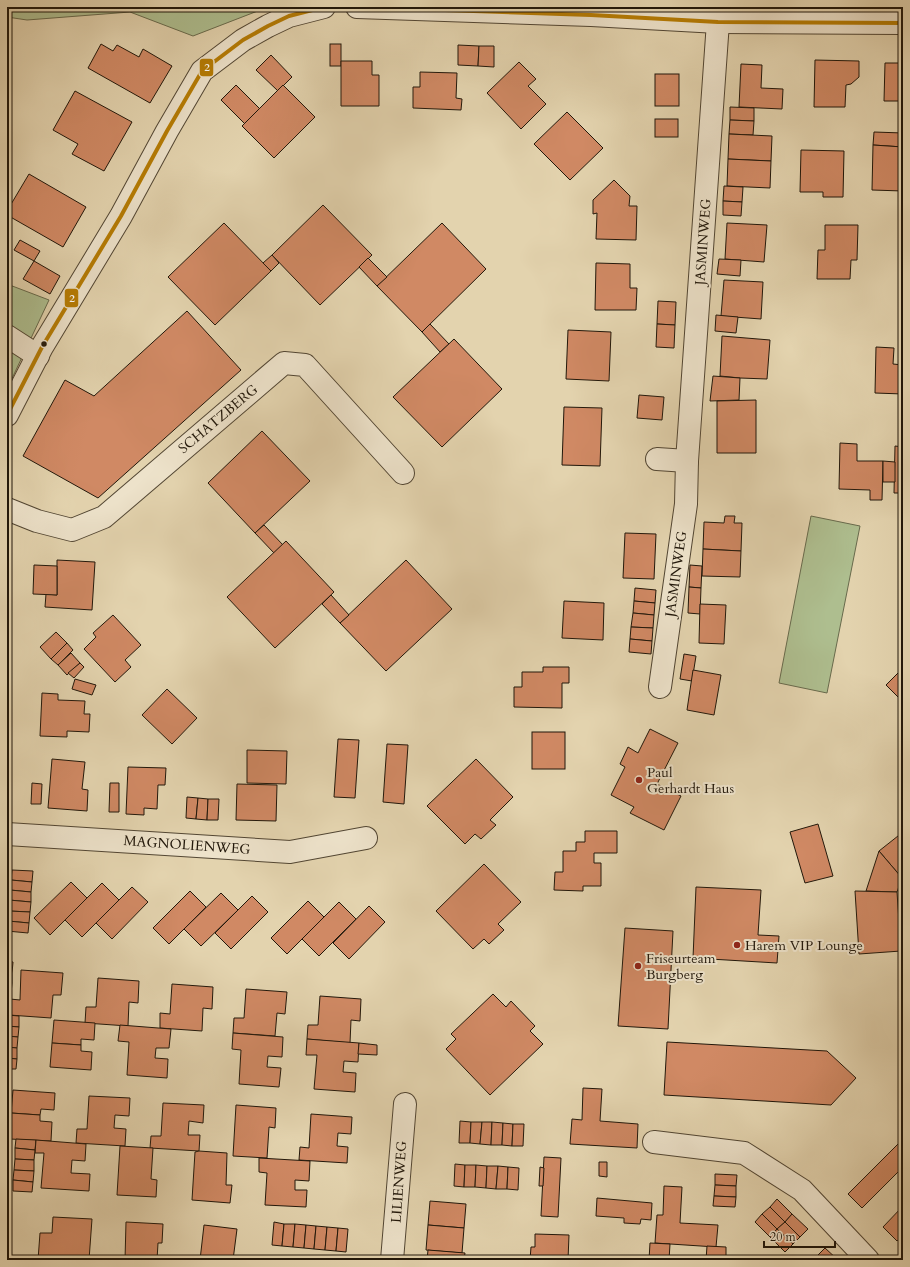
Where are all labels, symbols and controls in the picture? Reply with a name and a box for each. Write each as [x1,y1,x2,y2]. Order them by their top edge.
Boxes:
line badge: 2 [199,58,214,77]
text: 2 [204,60,210,75]
street label: JASMINWEG [690,198,716,288]
line badge: 2 [64,288,79,308]
text: 2 [69,291,75,306]
unlabelled marker [39,339,49,349]
street label: SCHATZBERG [174,380,262,458]
street label: JASMINWEG [660,530,691,620]
place label: Paul Gerhardt Haus [647,763,734,798]
marker: Paul Gerhardt Haus [634,775,644,785]
street label: MAGNOLIENWEG [123,831,251,859]
place label: Harem VIP Lounge [745,936,863,955]
marker: Harem VIP Lounge [732,940,742,950]
place label: Friseurteam Burgberg [646,949,716,984]
marker: Friseurteam Burgberg [633,961,643,971]
street label: LILIENWEG [387,1140,411,1224]
scale bar [764,1223,835,1249]
text: 20 m [770,1229,797,1245]

